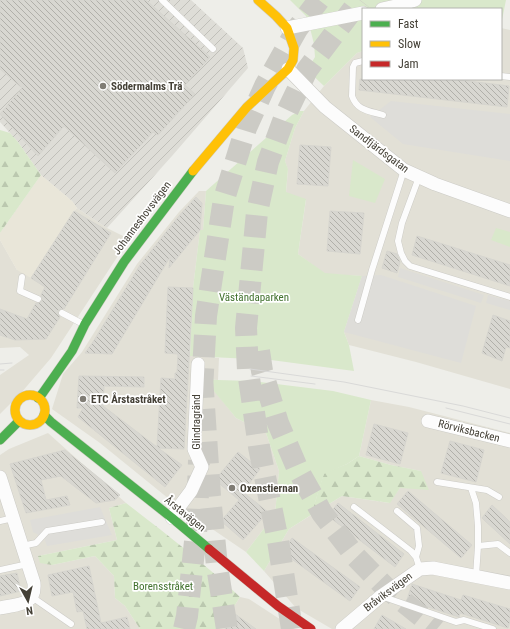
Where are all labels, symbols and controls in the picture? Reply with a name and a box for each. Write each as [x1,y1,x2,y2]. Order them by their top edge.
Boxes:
legend [362,8,502,80]
text: Fast [398,17,419,31]
text: Slow [398,37,421,51]
text: Jam [398,57,419,71]
place label: Södermalms Trä [111,80,183,93]
marker: Södermalms Trä [98,81,108,91]
street label: Sandfjärdsgatan [347,122,411,176]
street label: Johanneshovsvägen [110,179,174,257]
park label: Väständaparken [219,291,289,304]
place label: ETC Årstastråket [91,392,166,406]
marker: ETC Årstastråket [78,394,88,404]
street label: Glindragränd [190,394,203,450]
street label: Rörviksbacken [437,417,501,445]
place label: Oxenstiernan [240,482,298,495]
marker: Oxenstiernan [227,483,237,493]
street label: Årstavägen [162,493,209,534]
street label: Bråviksvägen [361,570,415,614]
park label: Borensstråket [133,580,193,593]
north arrow [8,581,48,621]
text: N [25,604,34,617]

